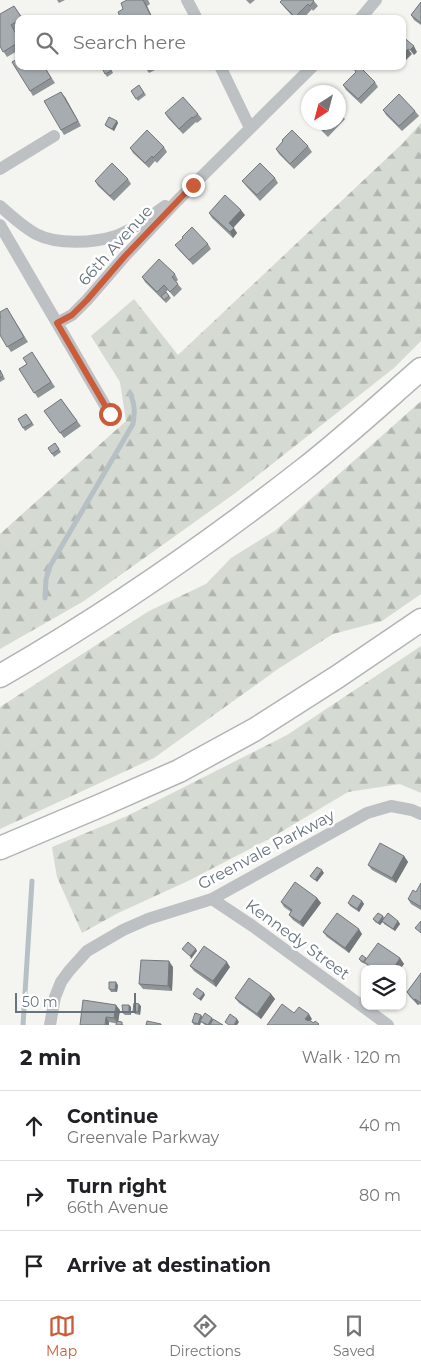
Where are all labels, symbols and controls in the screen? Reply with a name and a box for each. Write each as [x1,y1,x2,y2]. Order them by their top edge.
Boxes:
search box [15,15,406,70]
icon: search [33,29,61,57]
text: Search here [73,31,186,54]
north arrow [301,85,346,130]
route end [182,174,205,197]
street label: 66th Avenue [74,201,156,289]
route start [99,403,122,426]
street label: Greenvale Parkway [195,805,338,894]
street label: Kennedy Street [242,895,354,984]
map controls [361,965,406,1010]
button: layers [361,965,406,1010]
scale bar [15,990,136,1013]
text: 50 m [22,993,58,1011]
text: 2 min [20,1045,81,1070]
text: Walk · 120 m [302,1048,401,1067]
text: Continue [67,1105,158,1128]
icon: ahead [20,1112,48,1140]
text: 40 m [359,1116,401,1135]
text: Greenvale Parkway [67,1128,219,1147]
text: Turn right [67,1175,167,1198]
icon: right [20,1182,48,1210]
text: 80 m [359,1186,401,1205]
text: 66th Avenue [67,1198,168,1217]
icon: arrive [20,1252,48,1280]
text: Arrive at destination [67,1254,271,1277]
tab: Map [46,1312,77,1360]
tab: Directions [169,1312,241,1360]
tab: Saved [333,1312,375,1360]

